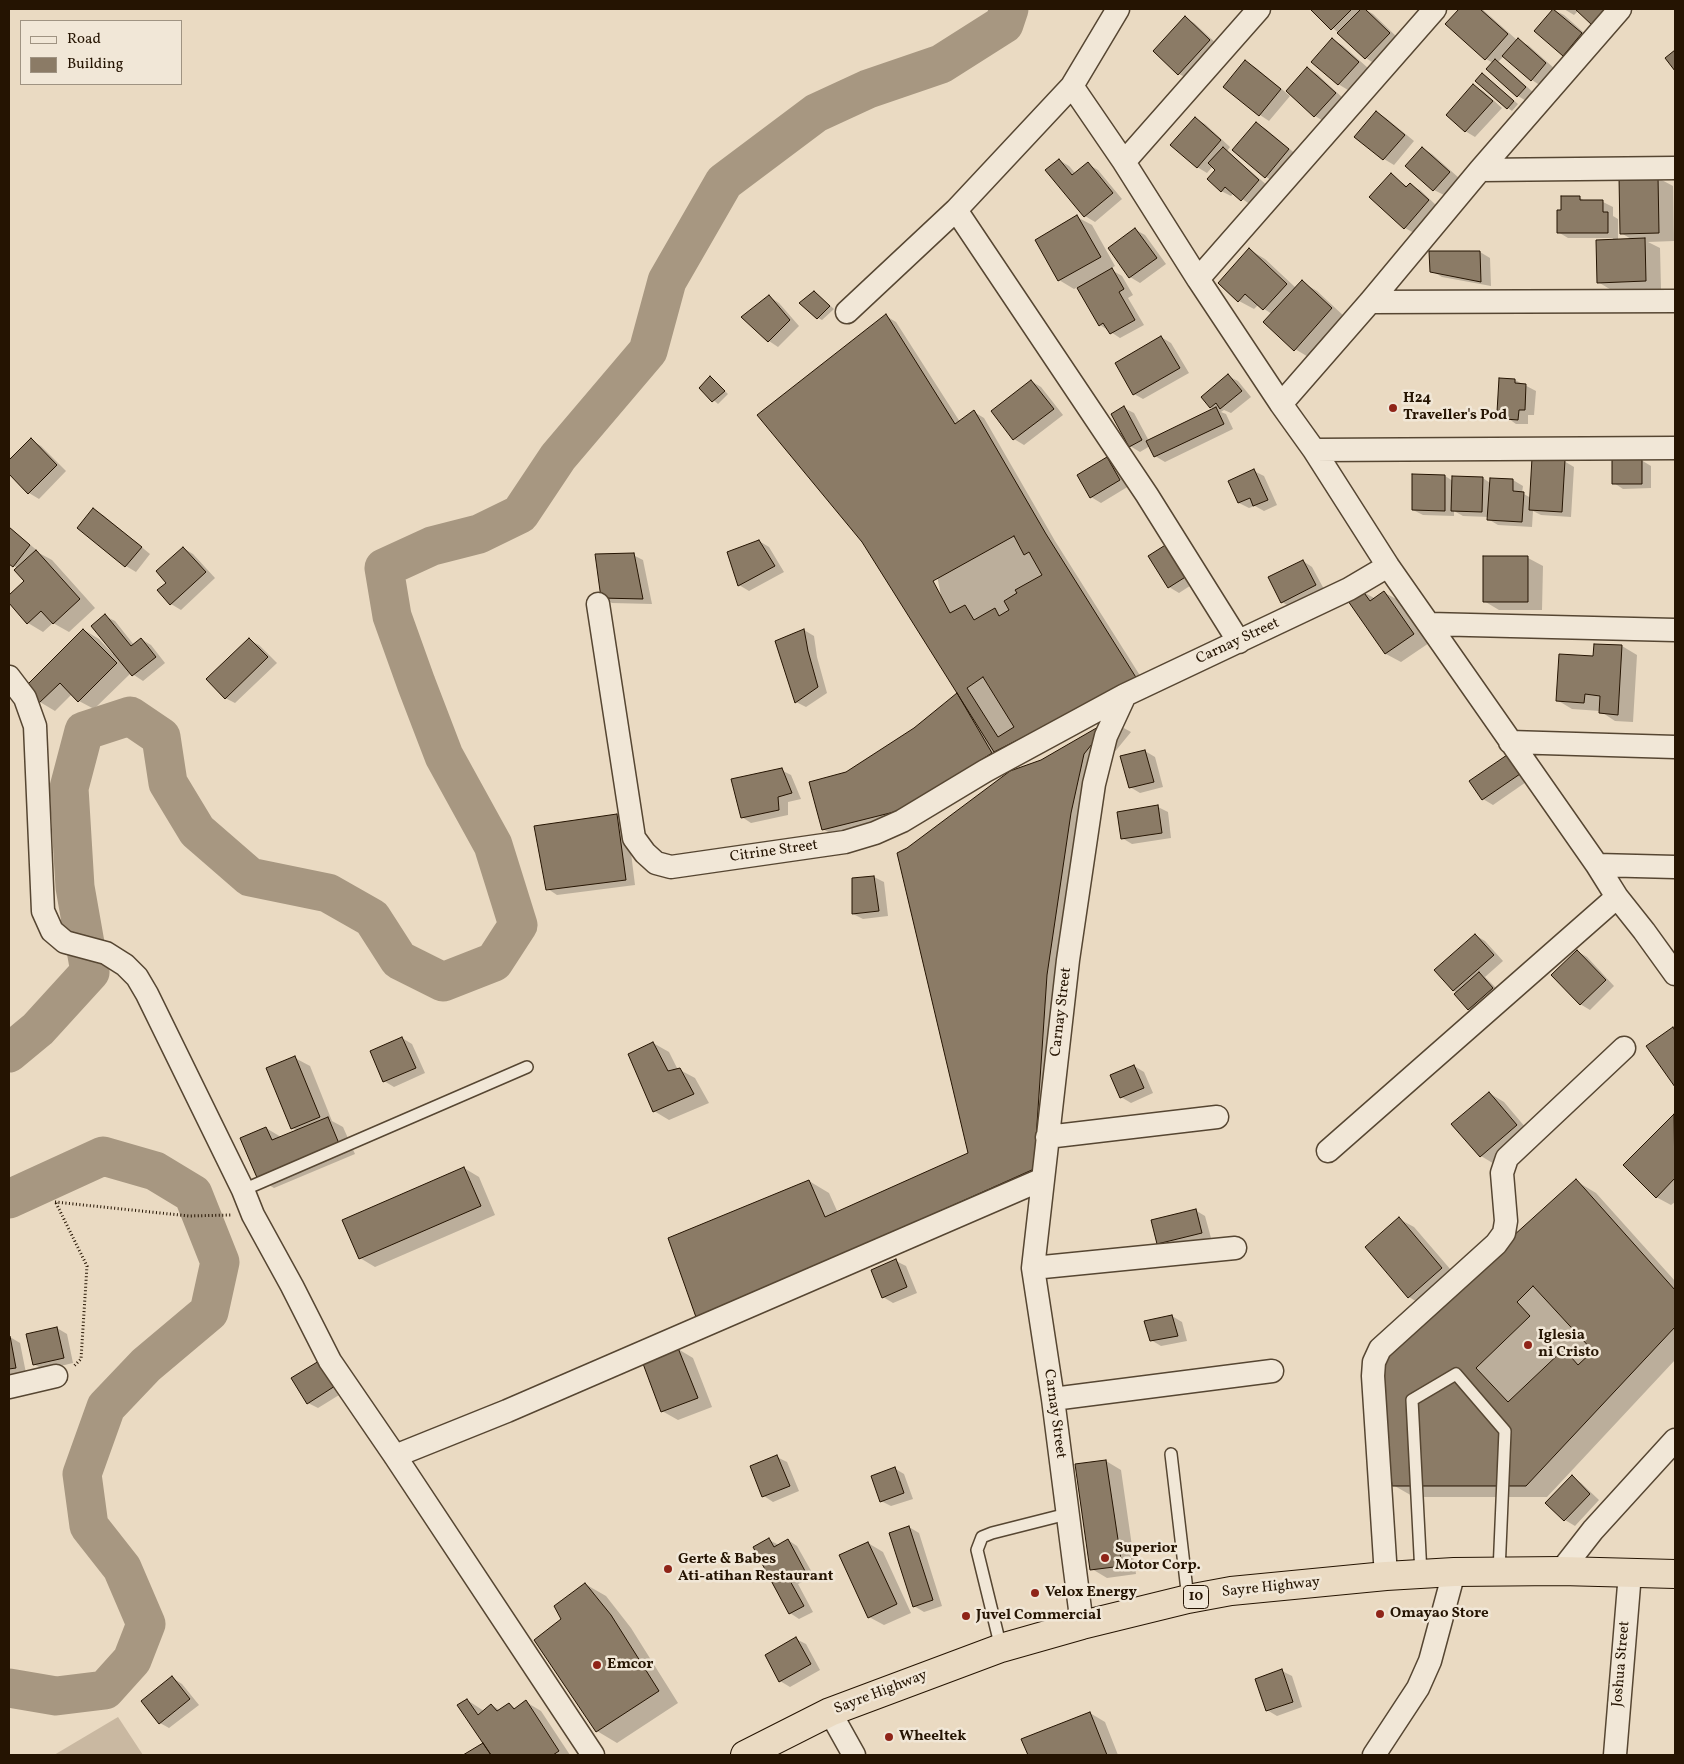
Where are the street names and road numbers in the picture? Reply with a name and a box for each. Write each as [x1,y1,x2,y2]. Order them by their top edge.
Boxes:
street label: Carnay Street [1193,615,1283,669]
street label: Citrine Street [729,837,819,867]
street label: Carnay Street [1048,966,1076,1058]
street label: Carnay Street [1039,1368,1069,1460]
street label: Sayre Highway [1221,1574,1321,1602]
road number: 10 [1184,1585,1208,1608]
street label: Joshua Street [1609,1620,1635,1708]
street label: Sayre Highway [832,1667,930,1719]

